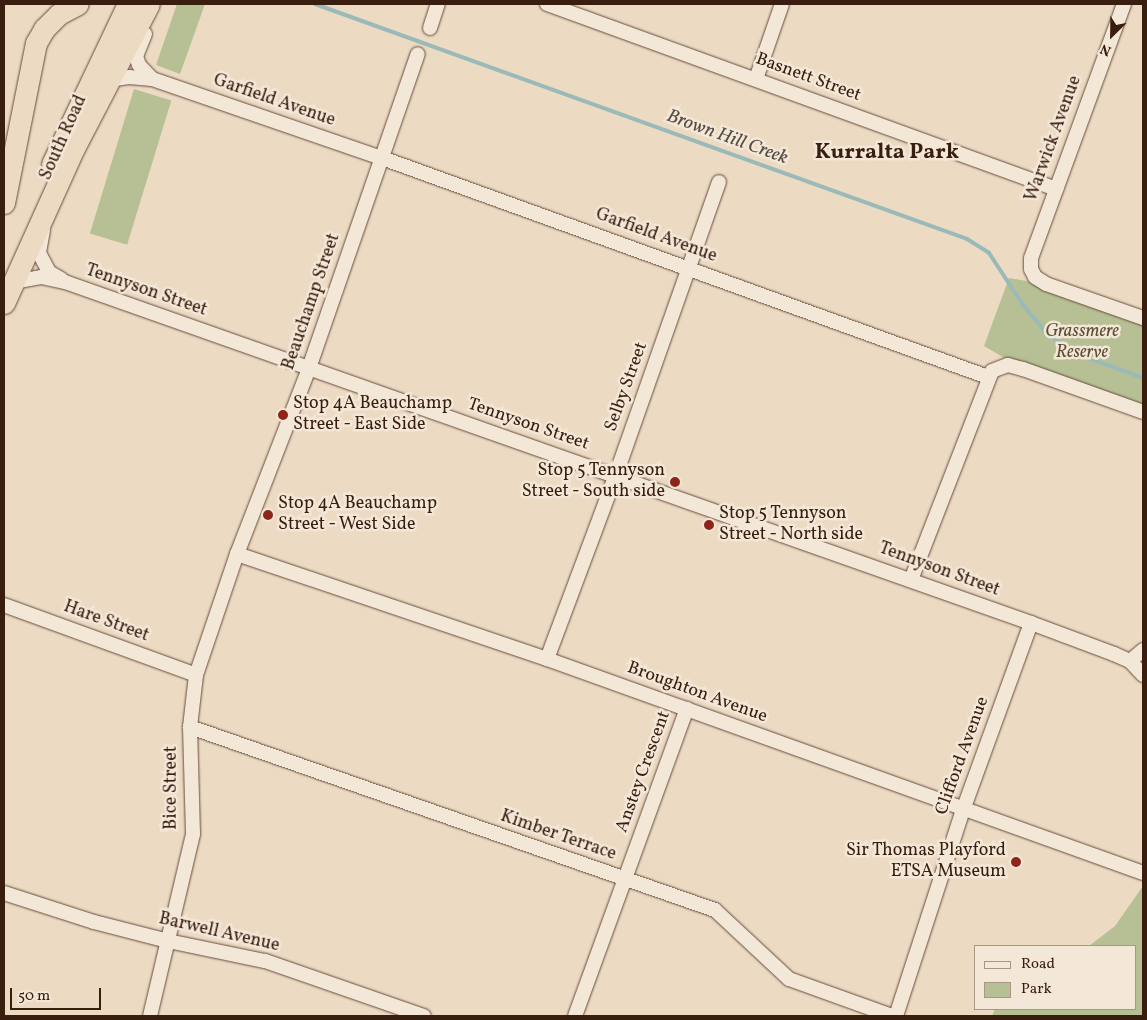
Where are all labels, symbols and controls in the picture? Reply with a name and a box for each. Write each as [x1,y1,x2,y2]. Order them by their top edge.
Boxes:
north arrow [1087,10,1137,60]
text: N [1098,39,1114,60]
street label: Basnett Street [752,49,864,107]
street label: Garfield Avenue [210,70,338,132]
street label: Warwick Avenue [1021,73,1087,205]
street label: South Road [36,92,92,184]
water label: Brown Hill Creek [663,106,791,170]
district label: Kurralta Park [815,140,959,166]
street label: Garfield Avenue [592,204,720,268]
street label: Beauchamp Street [278,231,346,373]
street label: Tennyson Street [82,260,210,322]
park label: Grassmere Reserve [1045,322,1119,364]
street label: Selby Street [601,339,653,435]
place label: Stop 4A Beauchamp Street - East Side [293,394,452,436]
street label: Tennyson Street [464,394,592,456]
marker: Stop 4A Beauchamp Street - East Side [277,409,289,421]
place label: Stop 5 Tennyson Street - South side [521,461,665,504]
marker: Stop 5 Tennyson Street - South side [669,476,681,488]
place label: Stop 4A Beauchamp Street - West Side [278,494,437,536]
place label: Stop 5 Tennyson Street - North side [719,504,864,546]
marker: Stop 4A Beauchamp Street - West Side [262,509,274,521]
marker: Stop 5 Tennyson Street - North side [703,519,715,531]
street label: Tennyson Street [876,538,1002,602]
street label: Hare Street [60,597,152,647]
street label: Broughton Avenue [624,658,770,728]
street label: Clifford Avenue [932,694,994,818]
street label: Anstey Crescent [612,708,676,836]
street label: Bice Street [161,746,183,830]
street label: Kimber Terrace [497,806,619,866]
place label: Sir Thomas Playford ETSA Museum [845,841,1006,884]
marker: Sir Thomas Playford ETSA Museum [1010,856,1022,868]
street label: Barwell Avenue [157,909,281,957]
legend [974,945,1137,1010]
text: Road [1021,954,1055,975]
scale bar [12,978,104,1010]
text: Park [1021,979,1052,1000]
text: 50 m [18,986,50,1007]

